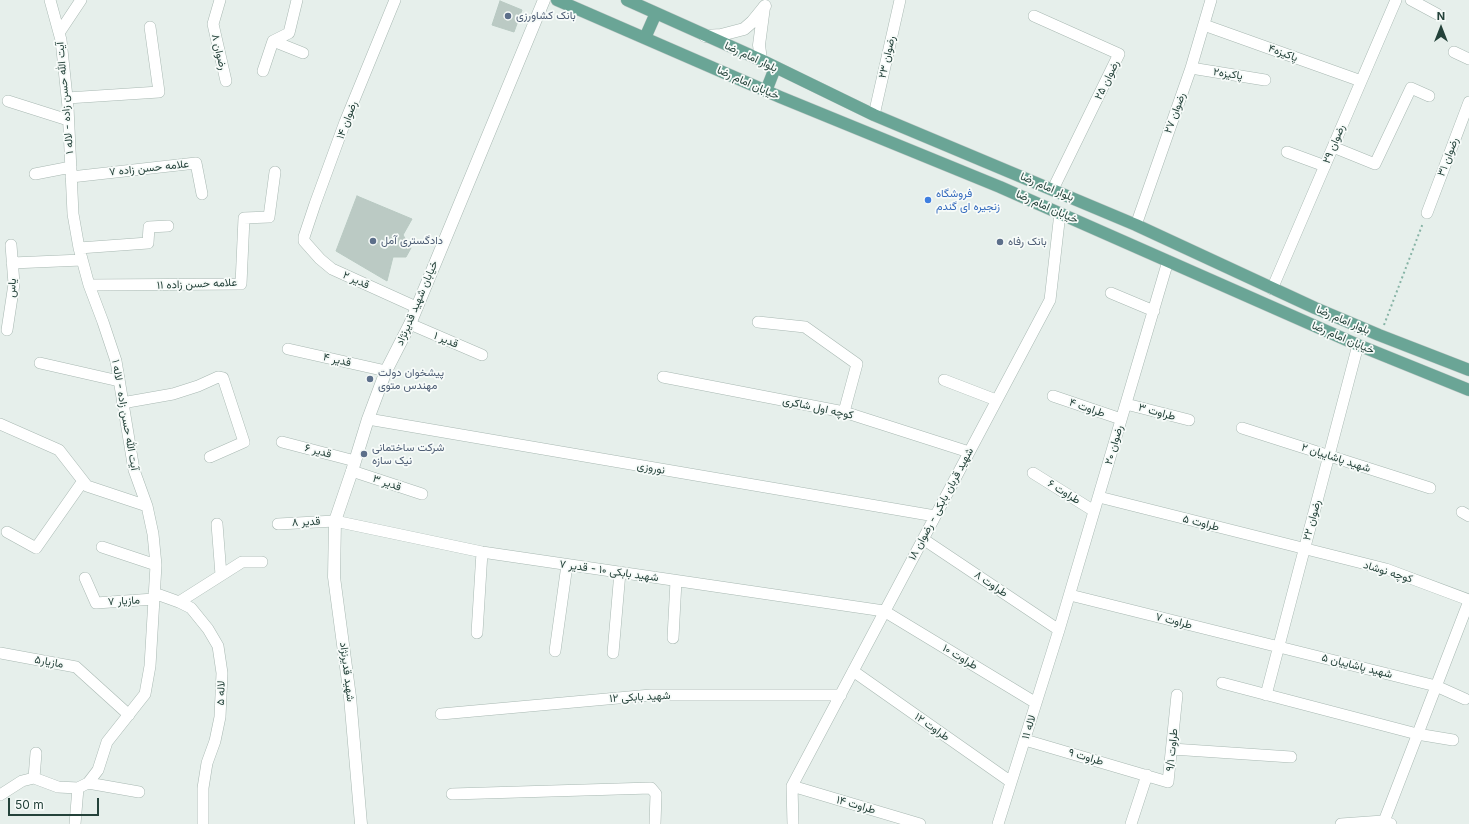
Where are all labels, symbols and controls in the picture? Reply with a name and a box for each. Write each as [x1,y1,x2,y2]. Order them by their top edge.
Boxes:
north arrow [1421,8,1461,48]
place label: بانک کشاورزی [516,9,576,23]
text: N [1437,9,1445,23]
marker: بانک کشاورزی [503,11,513,21]
street label: رضوان ۸ [208,33,230,71]
street label: رضوان ۲۳ [876,35,898,79]
street label: بلوار امام رضا [722,39,780,75]
street label: آیت الله حسن زاده - لاله ۱ [54,41,76,155]
street label: پاکیزه۴ [1266,42,1300,64]
street label: رضوان ۲۵ [1092,58,1122,102]
street label: خیابان امام رضا [715,63,781,103]
street label: پاکیزه۲ [1212,65,1244,83]
street label: رضوان ۲۷ [1162,91,1188,135]
street label: رضوان ۱۴ [334,99,360,141]
street label: رضوان ۲۹ [1320,122,1348,166]
street label: رضوان ۳۱ [1435,136,1461,178]
street label: علامه حسن زاده ۷ [108,157,190,179]
street label: بلوار امام رضا [1018,170,1076,204]
place label: فروشگاه زنجیره ای گندم [936,187,1000,213]
street label: خیابان امام رضا [1014,187,1080,227]
marker: فروشگاه زنجیره ای گندم [923,195,933,205]
place label: دادگستری آمل [381,234,443,248]
place label: بانک رفاه [1008,235,1047,249]
marker: دادگستری آمل [368,236,378,246]
marker: بانک رفاه [995,237,1005,247]
street label: خيابان شهيد قديرنژاد [393,259,441,347]
street label: قدیر ۲ [341,268,371,292]
street label: علامه حسن زاده ۱۱ [157,276,237,292]
street label: یاس [5,278,19,298]
street label: بلوار امام رضا [1314,303,1372,337]
street label: خیابان امام رضا [1310,319,1376,357]
street label: قدیر ۱ [432,329,460,351]
street label: قدیر ۴ [322,350,352,370]
street label: آیت الله حسن زاده - لاله ۱ [109,358,141,472]
place label: پیشخوان دولت مهندس متوی [378,366,444,392]
marker: پیشخوان دولت مهندس متوی [365,374,375,384]
street label: کوچه اول شاکری [781,394,855,422]
street label: طراوت ۴ [1067,396,1107,420]
street label: طراوت ۳ [1137,401,1177,423]
street label: رضوان ۲۰ [1102,424,1126,466]
street label: قدیر ۶ [303,441,333,461]
place label: شرکت ساختمانی نیک سازه [372,441,444,467]
street label: شهید پاشاییان ۲ [1300,441,1372,475]
street label: شهید قربان بابکی - رضوان ۱۸ [906,445,976,563]
marker: شرکت ساختمانی نیک سازه [359,449,369,459]
street label: نوروزی [636,459,666,477]
street label: قدیر ۳ [371,472,403,494]
street label: طراوت ۶ [1045,477,1083,507]
street label: رضوان ۲۲ [1300,498,1324,542]
street label: طراوت ۵ [1181,512,1221,534]
street label: قدیر ۸ [291,515,321,529]
street label: شهید بابکی ۱۰ - قدیر ۷ [559,558,659,584]
street label: کوچه نوشاد [1362,558,1414,586]
street label: طراوت ۸ [972,568,1010,600]
street label: مازیار ۷ [108,594,140,608]
street label: طراوت ۷ [1154,610,1194,632]
street label: شهید قدیرنژاد [337,641,357,703]
street label: طراوت ۱۰ [940,641,980,673]
street label: شهید پاشاییان ۵ [1320,651,1394,681]
street label: مازیار۵ [34,653,64,671]
street label: لاله ۵ [214,680,228,706]
street label: شهید بابکی ۱۲ [609,689,671,705]
street label: طراوت ۱۲ [912,710,952,744]
street label: لاله ۱۱ [1019,713,1039,741]
street label: طراوت ۹/۱ [1163,728,1181,772]
street label: طراوت ۹ [1067,746,1105,768]
scale bar [10,790,101,816]
street label: طراوت ۱۴ [835,793,877,817]
text: 50 m [15,797,44,812]

